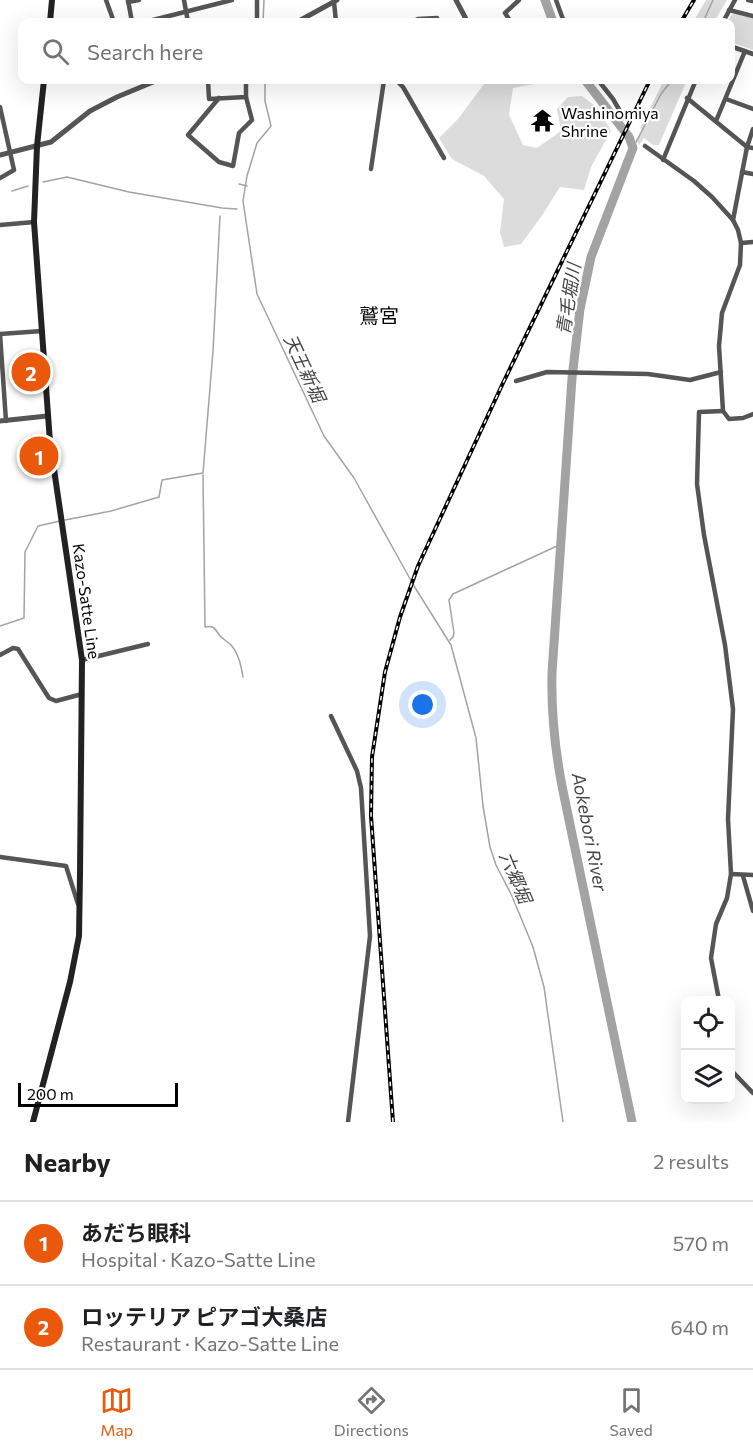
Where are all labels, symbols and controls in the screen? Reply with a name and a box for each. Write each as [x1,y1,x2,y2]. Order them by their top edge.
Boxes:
search box [18,18,735,84]
icon: search [39,35,72,68]
text: Search here [87,38,203,65]
place label: Washinomiya Shrine [561,103,659,140]
temple icon: Washinomiya Shrine [530,108,556,134]
water label: 青毛堀川 [552,260,585,336]
district label: 鷲宮 [359,303,399,327]
water label: 天王新堀 [280,331,331,408]
pin: 2 [12,350,51,394]
pin: 1 [20,434,58,478]
street label: Kazo-Satte Line [69,542,105,660]
your location [408,690,437,719]
water label: Aokebori River [568,770,612,894]
water label: 六郷堀 [495,848,538,909]
map controls [681,996,735,1104]
button: locate [681,996,735,1050]
button: layers [681,1050,735,1104]
scale bar [18,1080,178,1108]
text: 200 m [27,1084,74,1103]
text: Nearby [24,1146,111,1177]
text: 2 results [653,1149,729,1173]
text: あだち眼科 [81,1219,191,1246]
text: 1 [39,1231,48,1255]
text: 570 m [673,1231,729,1255]
text: Hospital · Kazo-Satte Line [81,1247,316,1271]
text: ロッテリア ピアゴ大桑店 [81,1303,327,1330]
text: 2 [38,1315,49,1339]
text: 640 m [671,1315,729,1339]
text: Restaurant · Kazo-Satte Line [81,1331,339,1355]
tab: Map [100,1384,133,1439]
tab: Directions [334,1384,409,1439]
tab: Saved [609,1384,653,1439]

